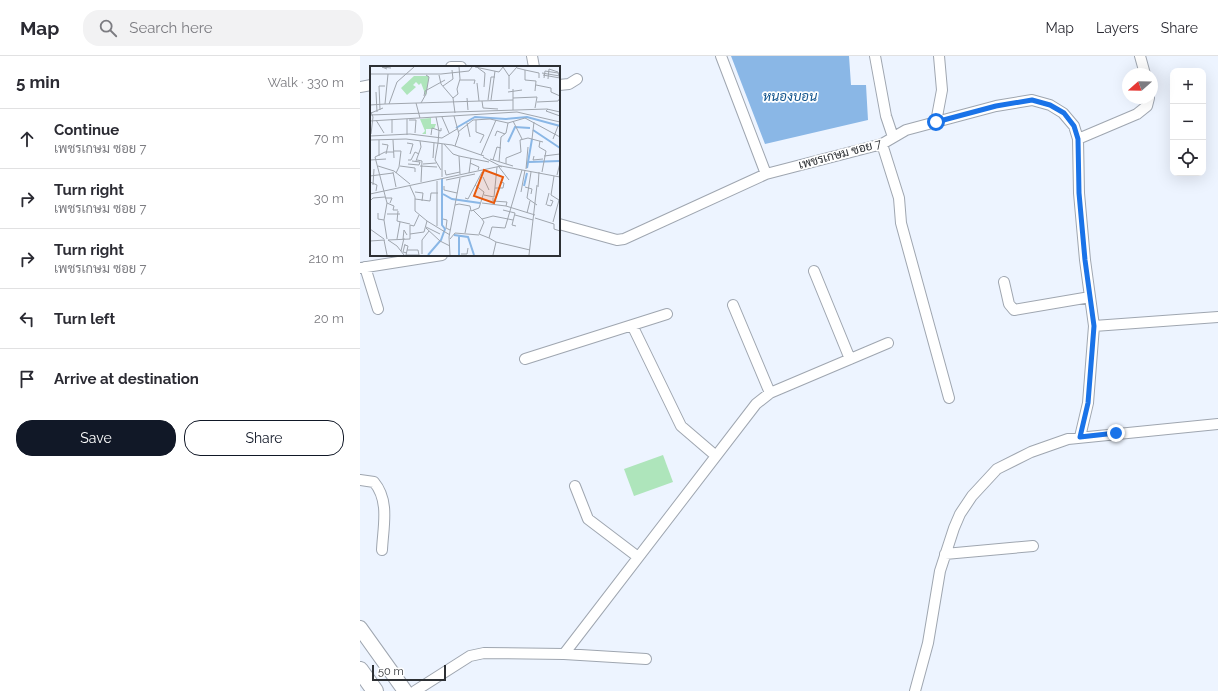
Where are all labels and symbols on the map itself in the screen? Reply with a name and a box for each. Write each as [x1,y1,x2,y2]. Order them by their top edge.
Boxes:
inset map [370,66,560,256]
north arrow [1122,68,1158,104]
water label: หนองบอน [763,89,818,104]
route start [927,113,945,131]
street label: เพชรเกษม ซอย 7 [797,136,884,172]
route end [1107,424,1125,442]
scale bar [372,663,446,682]

